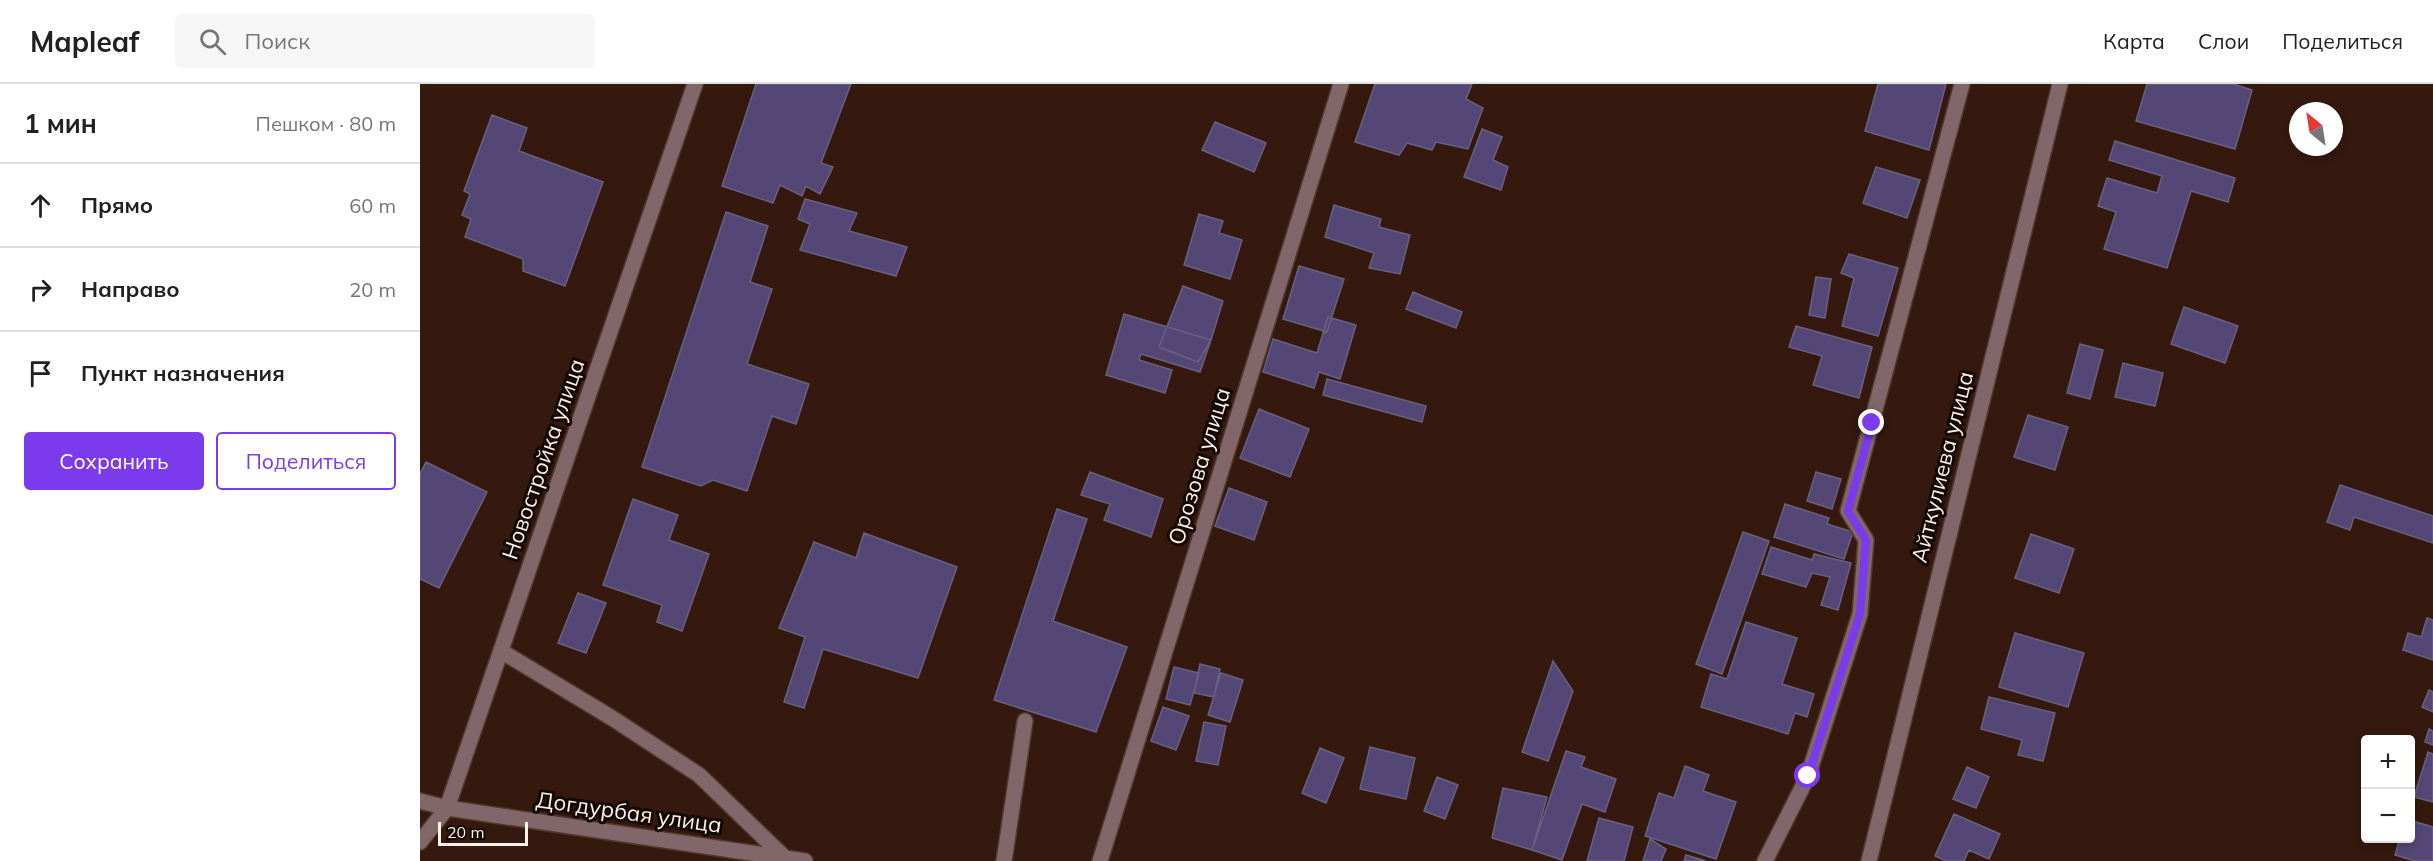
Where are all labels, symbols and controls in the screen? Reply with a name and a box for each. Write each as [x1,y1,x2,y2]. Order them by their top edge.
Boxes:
search box [175,14,595,68]
text: Mapleaf [30,24,139,59]
icon: search [196,25,229,58]
text: Поиск [244,27,310,55]
text: Карта [2103,28,2165,54]
text: Слои [2198,28,2249,54]
text: Поделиться [2282,28,2403,54]
north arrow [2289,102,2343,156]
text: 1 мин [24,107,97,140]
text: Пешком · 80 m [256,111,396,136]
icon: ahead [24,189,57,222]
text: Прямо [81,191,153,219]
text: 60 m [349,193,396,218]
icon: right [24,273,57,306]
text: Направо [81,275,179,303]
text: 20 m [349,277,396,302]
street label: Новостройка улица [496,355,590,563]
icon: arrive [24,357,57,390]
text: Пункт назначения [81,359,285,387]
street label: Айткулиева улица [1905,368,1979,566]
street label: Орозова улица [1162,384,1236,548]
route end [1858,409,1884,435]
button: Сохранить [24,432,204,490]
button: Поделиться [216,432,396,490]
map controls [2361,735,2415,843]
button: + [2361,735,2415,789]
route start [1794,762,1820,788]
street label: Догдурбая улица [534,785,724,839]
button: − [2361,789,2415,843]
scale bar [438,819,528,846]
text: 20 m [447,822,484,842]

